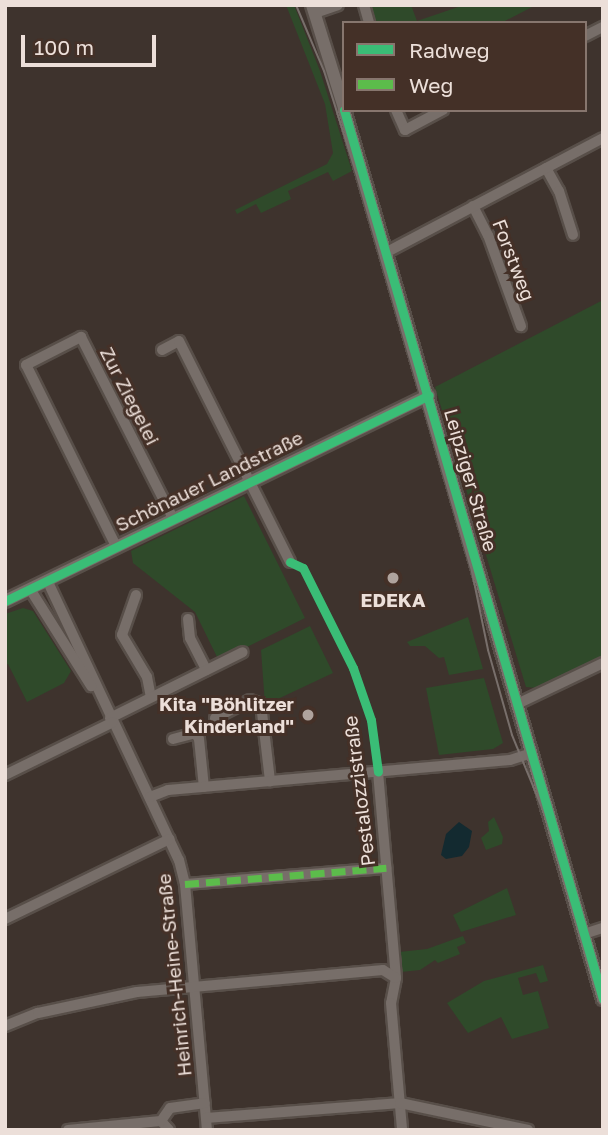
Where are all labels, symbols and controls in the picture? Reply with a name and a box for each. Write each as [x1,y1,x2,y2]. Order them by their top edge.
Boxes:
scale bar [24,21,159,65]
legend [342,21,587,112]
text: 100 m [34,34,94,60]
text: Radweg [409,37,490,63]
text: Weg [409,72,453,98]
street label: Forstweg [488,216,540,304]
street label: Zur Ziegelei [96,343,164,449]
street label: Leipziger Straße [440,406,502,554]
street label: Schönauer Landstraße [112,426,306,536]
marker: EDEKA [385,570,401,586]
place label: EDEKA [361,589,425,611]
place label: Kita "Böhlitzer Kinderland" [159,693,294,737]
marker: Kita "Böhlitzer Kinderland" [300,707,316,723]
street label: Pestalozzistraße [338,715,380,867]
street label: Heinrich-Heine-Straße [152,872,196,1078]

